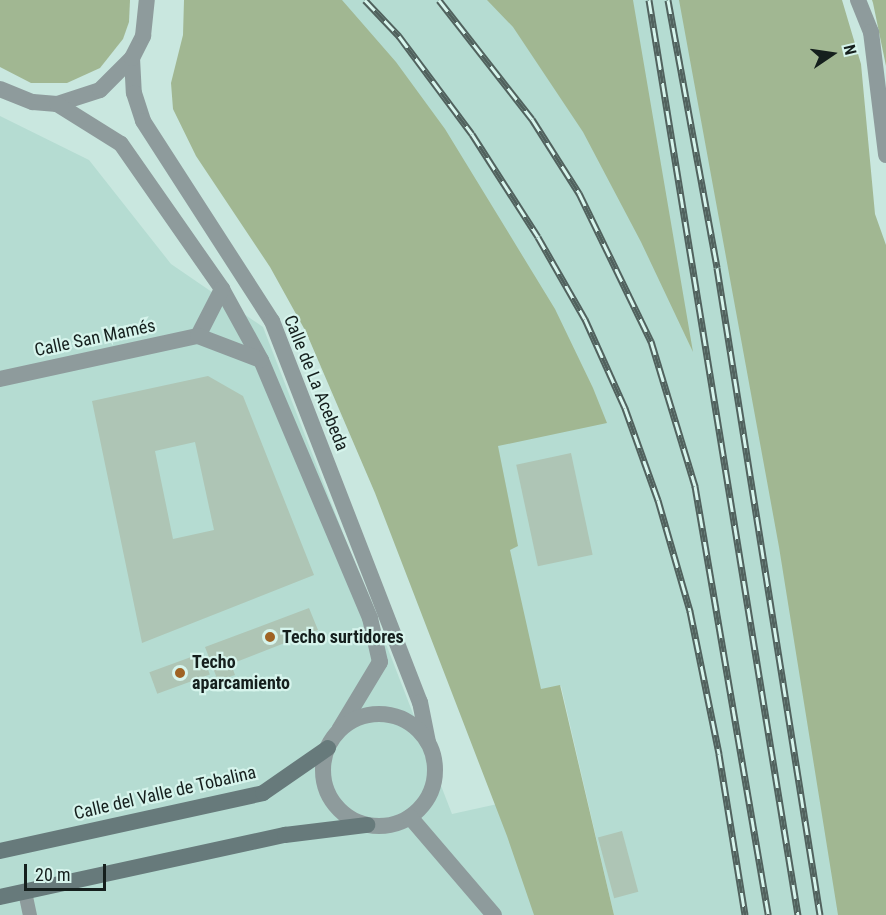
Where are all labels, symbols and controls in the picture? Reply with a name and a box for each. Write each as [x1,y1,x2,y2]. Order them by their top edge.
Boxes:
north arrow [802,24,862,84]
text: N [840,43,860,57]
street label: Calle de La Acebeda [279,312,353,454]
street label: Calle San Mamés [33,315,157,361]
place label: Techo surtidores [282,626,404,648]
marker: Techo surtidores [263,630,277,644]
place label: Techo aparcamiento [192,652,290,694]
marker: Techo aparcamiento [173,666,187,680]
street label: Calle del Valle de Tobalina [72,761,258,825]
scale bar [27,852,110,890]
text: 20 m [35,864,70,885]

